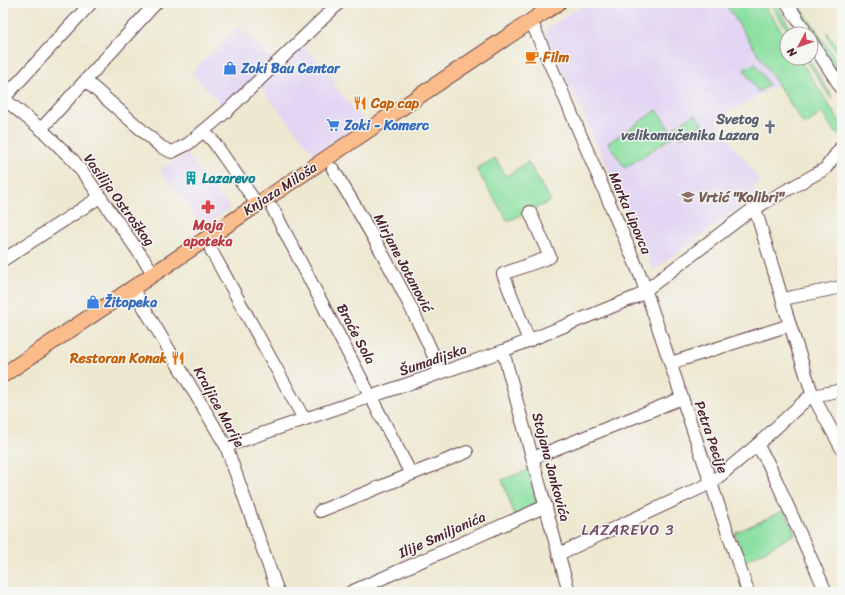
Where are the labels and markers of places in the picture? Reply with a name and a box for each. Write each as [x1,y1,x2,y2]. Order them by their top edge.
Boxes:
place label: Film [542,45,569,70]
cafe icon: Film [524,49,540,65]
place label: Zoki Bau Centar [240,56,341,81]
shop icon: Zoki Bau Centar [222,60,238,76]
place label: Cap cap [370,91,420,116]
restaurant icon: Cap cap [352,95,368,111]
place label: Svetog velikomučenika Lazara [621,107,759,148]
place label: Zoki - Komerc [343,113,430,138]
supermarket icon: Zoki - Komerc [325,117,341,133]
church icon: Svetog velikomučenika Lazara [762,119,778,135]
place label: Lazarevo [202,166,256,191]
building icon: Lazarevo [183,170,199,186]
place label: Vrtić "Kolibri" [699,185,785,210]
school or university icon: Vrtić "Kolibri" [680,189,696,205]
pharmacy icon: Moja apoteka [200,199,216,215]
place label: Moja apoteka [183,213,232,254]
place label: Žitopeka [103,290,157,315]
shop icon: Žitopeka [85,294,101,310]
place label: Restoran Konak [69,346,168,371]
restaurant icon: Restoran Konak [170,350,186,366]

